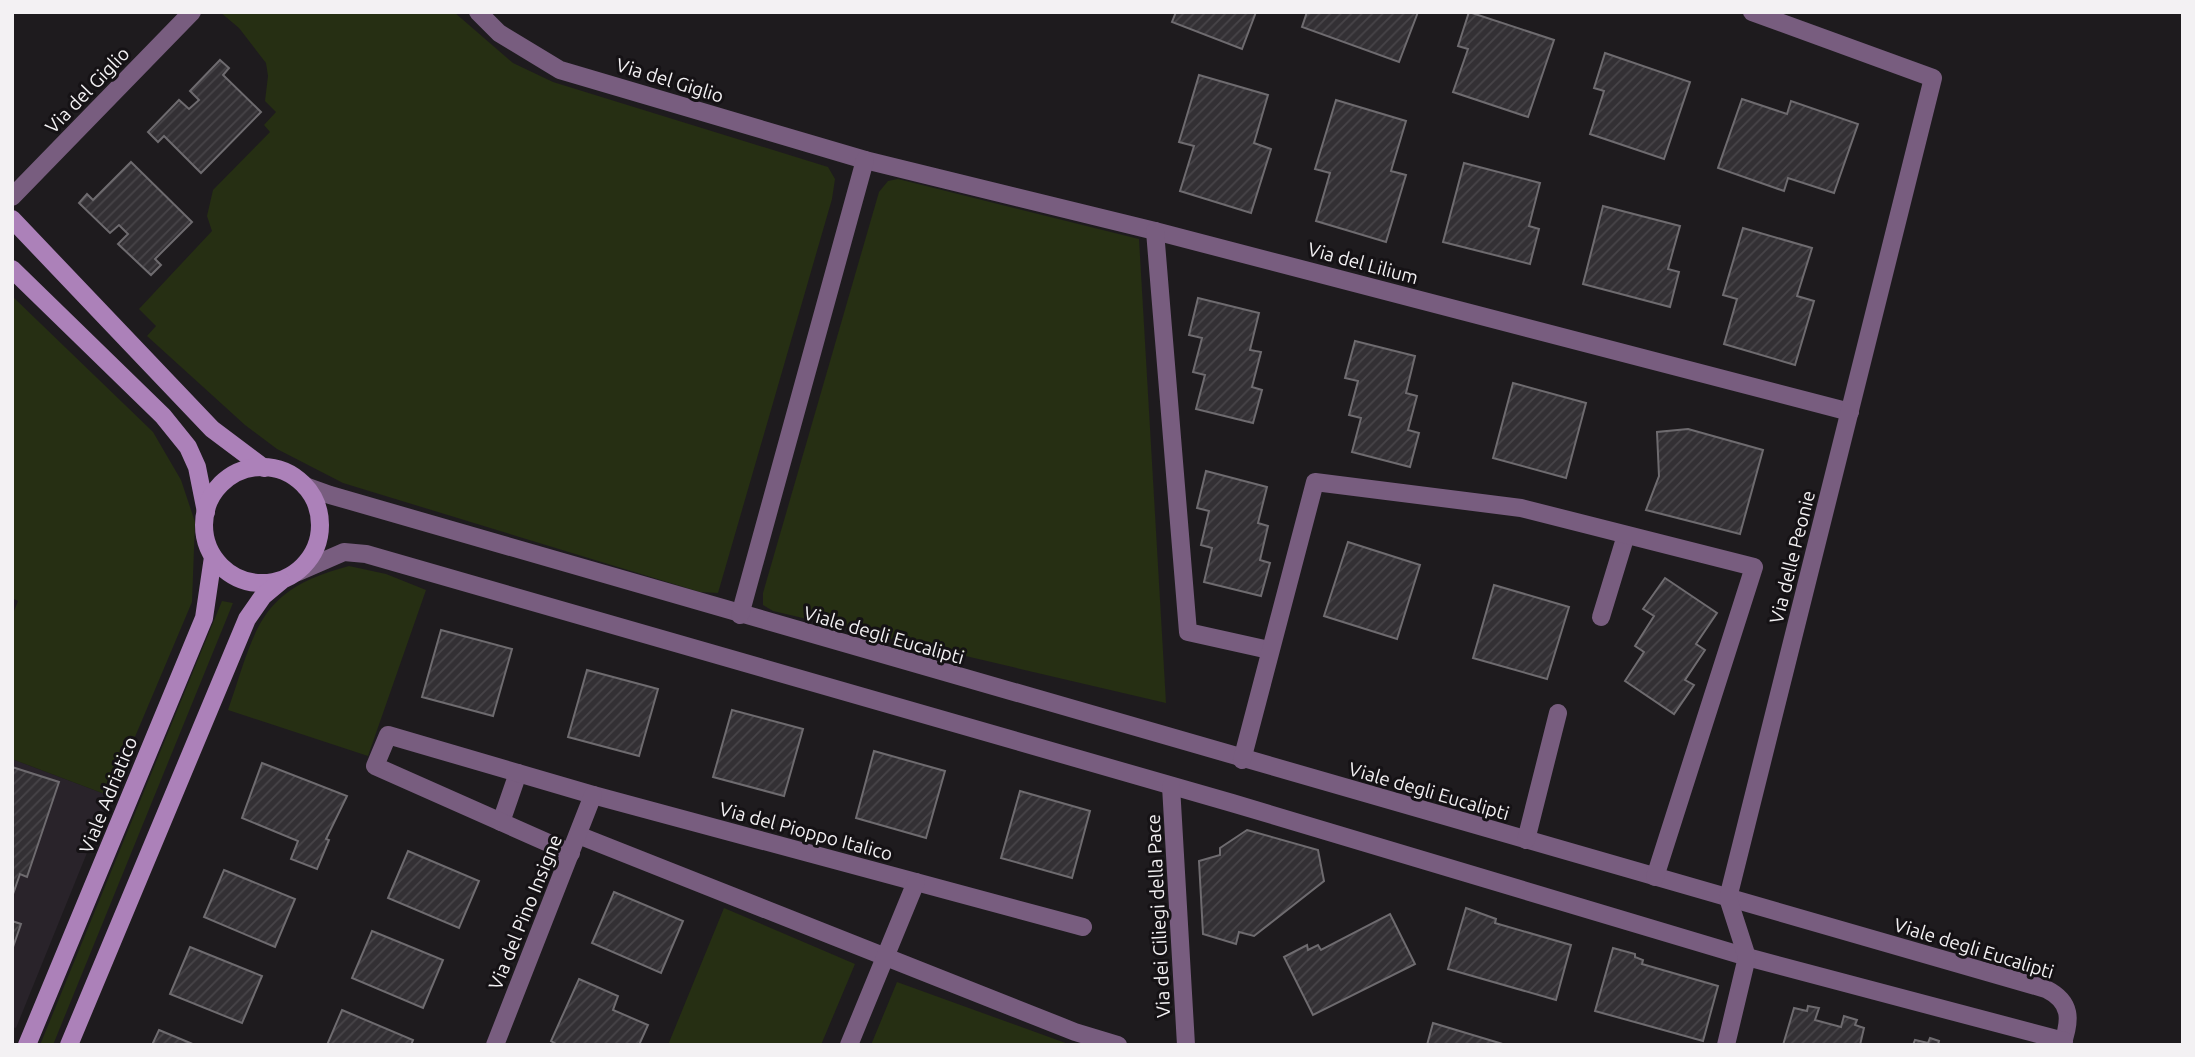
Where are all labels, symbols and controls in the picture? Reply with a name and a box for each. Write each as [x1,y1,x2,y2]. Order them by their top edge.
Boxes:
street label: Via del Giglio [40,42,134,138]
street label: Via del Giglio [614,53,726,107]
street label: Via del Lilium [1305,238,1421,288]
street label: Via delle Peonie [1765,488,1819,626]
street label: Viale degli Eucalipti [801,602,967,668]
street label: Viale Adriatico [75,733,141,857]
street label: Viale degli Eucalipti [1346,758,1512,824]
street label: Via del Pioppo Italico [717,797,895,865]
street label: Via dei Ciliegi della Pace [1142,813,1174,1019]
street label: Via del Pino Insigne [484,831,566,993]
street label: Viale degli Eucalipti [1891,913,2057,983]

